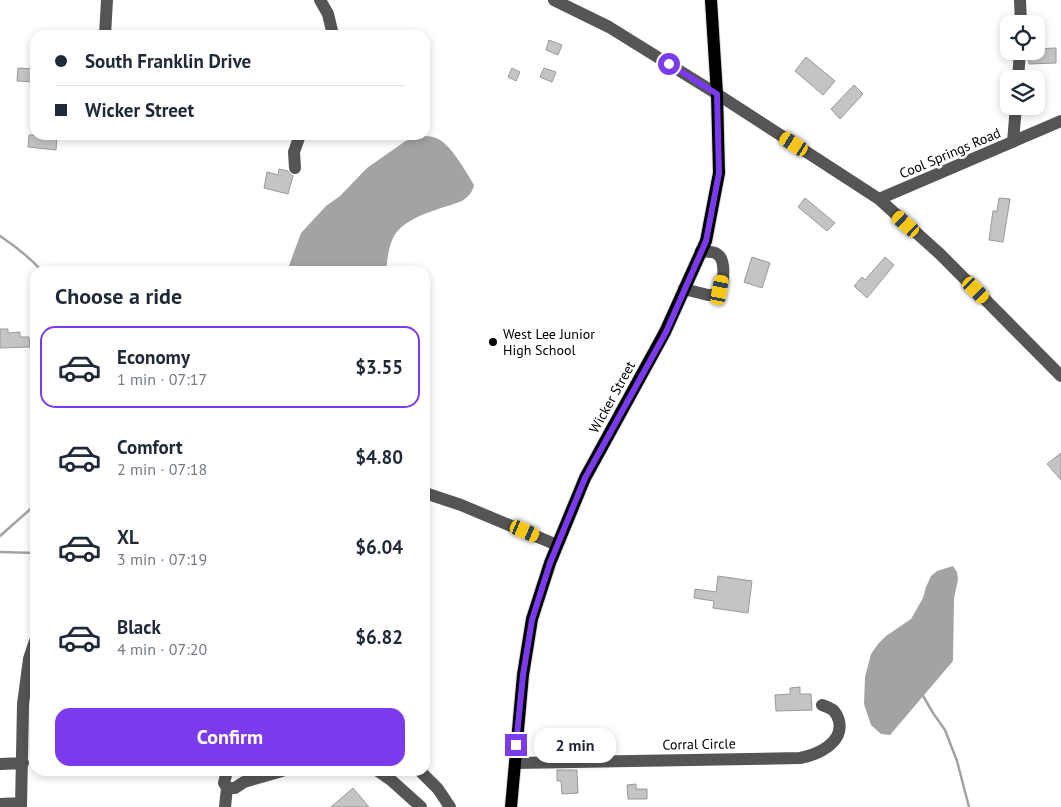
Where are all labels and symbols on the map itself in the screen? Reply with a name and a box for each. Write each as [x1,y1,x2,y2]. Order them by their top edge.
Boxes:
route start [658,53,680,75]
street label: Cool Springs Road [897,124,1003,182]
car [777,130,810,158]
car [889,208,922,240]
car [709,274,730,306]
car [960,274,991,306]
place label: West Lee Junior High School [503,325,595,359]
marker: West Lee Junior High School [487,336,499,348]
street label: Wicker Street [585,358,639,436]
car [508,518,541,544]
callout: 2 min [534,728,616,762]
route end [505,734,527,756]
street label: Corral Circle [662,734,736,754]

